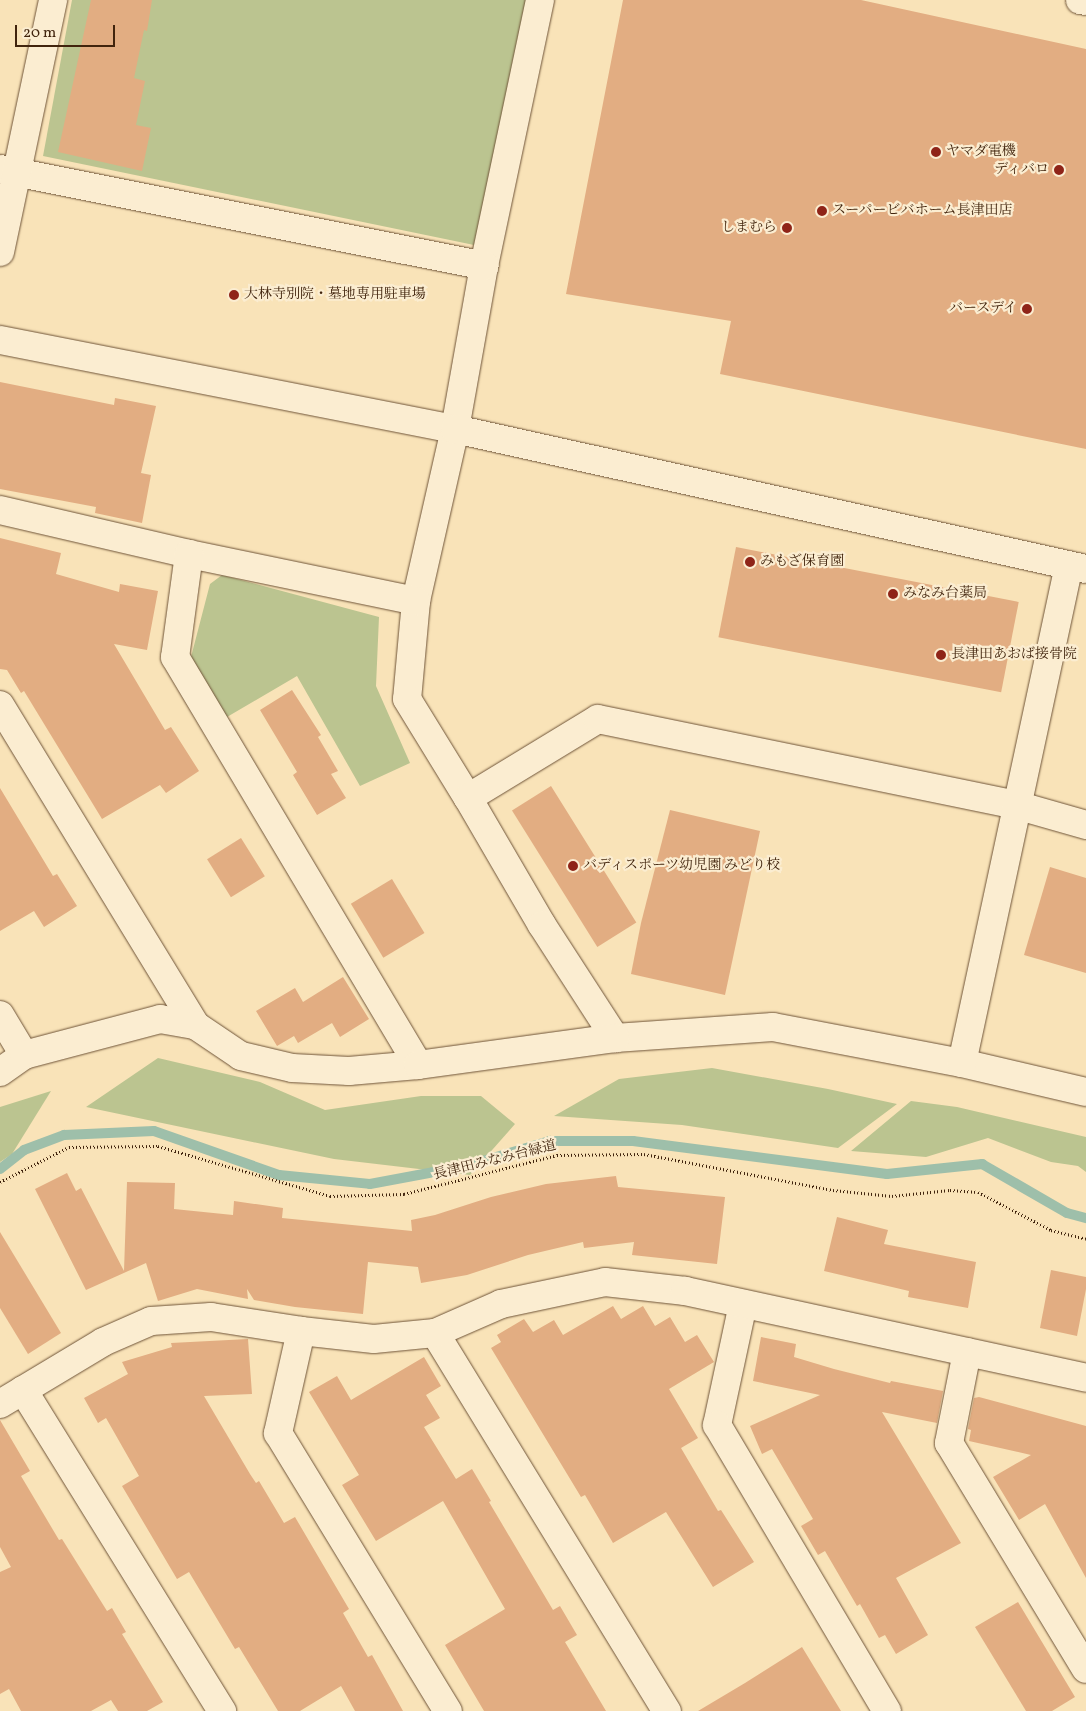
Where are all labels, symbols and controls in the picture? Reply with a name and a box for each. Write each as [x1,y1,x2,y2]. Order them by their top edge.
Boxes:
scale bar [18,15,118,47]
text: 20 m [23,23,56,44]
place label: ヤマダ電機 [946,144,1016,160]
marker: ヤマダ電機 [930,146,942,158]
place label: ディバロ [993,162,1049,178]
marker: ディバロ [1053,164,1065,176]
place label: スーパービバホーム長津田店 [832,203,1013,219]
marker: スーパービバホーム長津田店 [816,205,828,217]
place label: しまむら [721,220,777,236]
marker: しまむら [781,222,793,234]
place label: 大林寺別院・墓地専用駐車場 [244,287,426,303]
marker: 大林寺別院・墓地専用駐車場 [228,289,240,301]
place label: バースデイ [947,301,1017,317]
marker: バースデイ [1021,303,1033,315]
place label: みもざ保育園 [760,554,844,570]
marker: みもざ保育園 [744,556,756,568]
place label: みなみ台薬局 [903,586,987,602]
marker: みなみ台薬局 [887,588,899,600]
place label: 長津田あおば接骨院 [951,647,1077,663]
marker: 長津田あおば接骨院 [935,649,947,661]
place label: バディスポーツ幼児園 みどり校 [583,858,782,874]
marker: バディスポーツ幼児園 みどり校 [567,860,579,872]
street label: 長津田みなみ台緑道 [432,1138,558,1184]

